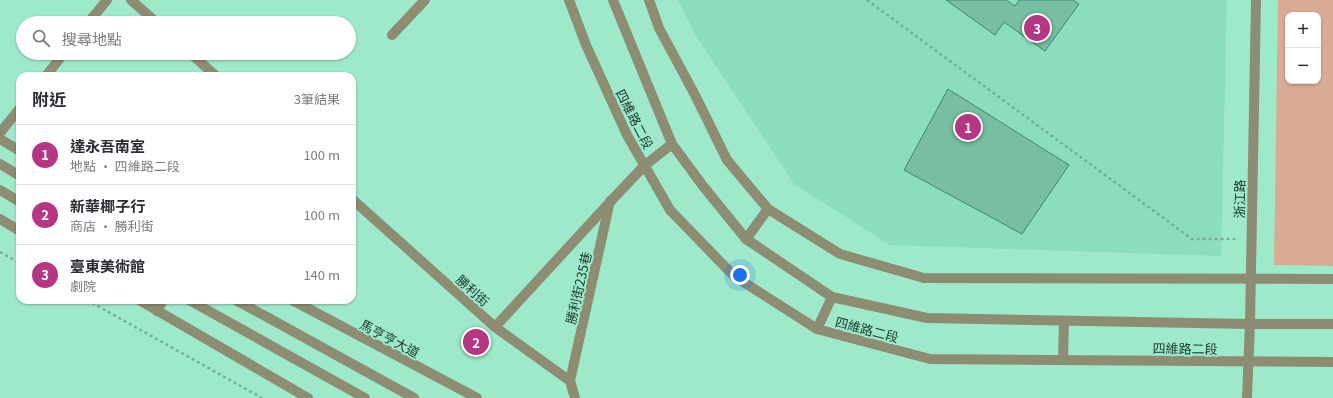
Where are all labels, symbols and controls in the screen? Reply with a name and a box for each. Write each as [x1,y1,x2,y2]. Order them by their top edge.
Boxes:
map controls [1285,12,1321,84]
button: + [1285,12,1321,48]
pin: 3 [1024,13,1050,43]
search box [16,16,356,60]
icon: search [30,27,52,49]
text: 搜尋地點 [62,28,122,49]
button: − [1285,48,1321,84]
text: 附近 [32,86,66,111]
street label: 四維路二段 [612,86,658,152]
text: 3筆結果 [294,89,340,108]
pin: 1 [955,112,981,142]
text: 達永吾南室 [70,135,145,156]
text: 1 [41,145,49,164]
text: 100 m [303,145,340,164]
text: 地點 · 四維路二段 [70,156,180,175]
street label: 浙江路 [1229,179,1249,219]
text: 新華椰子行 [70,195,145,216]
text: 2 [41,205,49,224]
text: 100 m [303,205,340,224]
text: 商店 · 勝利街 [70,216,154,235]
street label: 勝利街235巷 [560,250,596,326]
text: 臺東美術館 [70,255,145,276]
text: 3 [41,265,49,284]
text: 140 m [303,265,340,284]
your location [730,265,750,285]
street label: 勝利街 [452,270,494,310]
text: 劇院 [70,276,96,295]
street label: 四維路二段 [833,311,901,347]
street label: 馬亨亨大道 [357,314,423,362]
pin: 2 [463,327,489,357]
street label: 四維路二段 [1152,338,1218,358]

